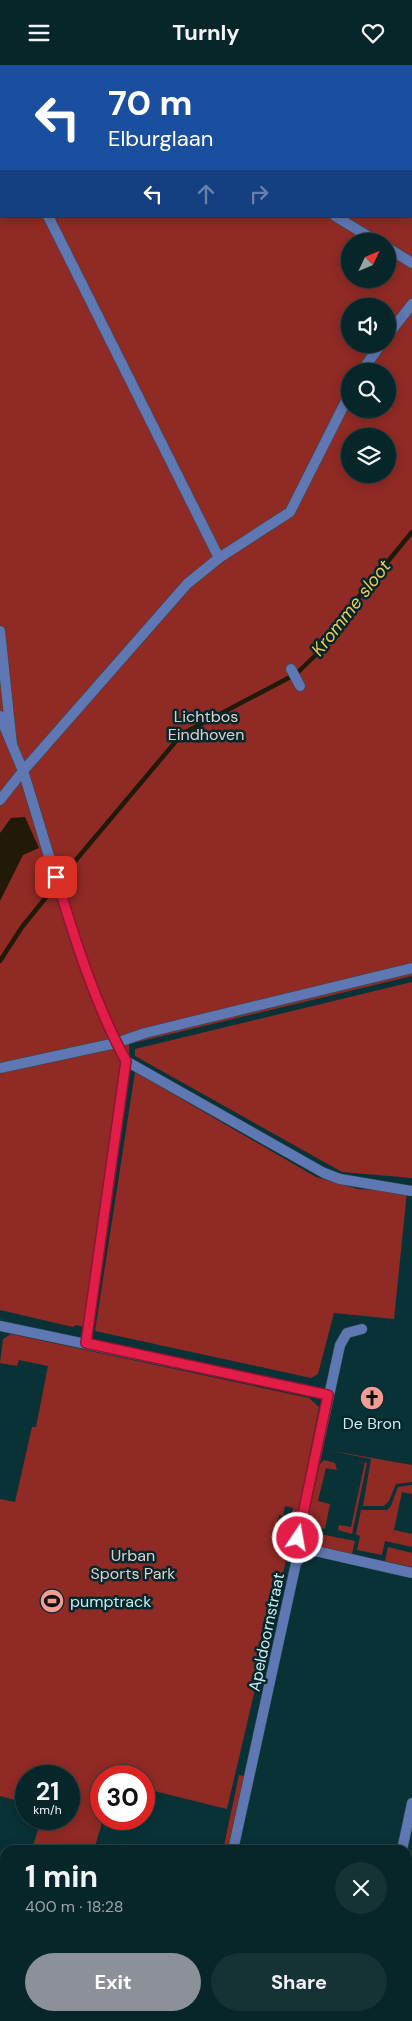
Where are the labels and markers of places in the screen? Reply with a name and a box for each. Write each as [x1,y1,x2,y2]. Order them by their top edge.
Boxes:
pin [35,856,77,898]
church icon: De Bron [359,1385,385,1411]
place label: De Bron [343,1413,401,1434]
sports icon: pumptrack [39,1588,65,1614]
place label: pumptrack [70,1591,151,1612]

